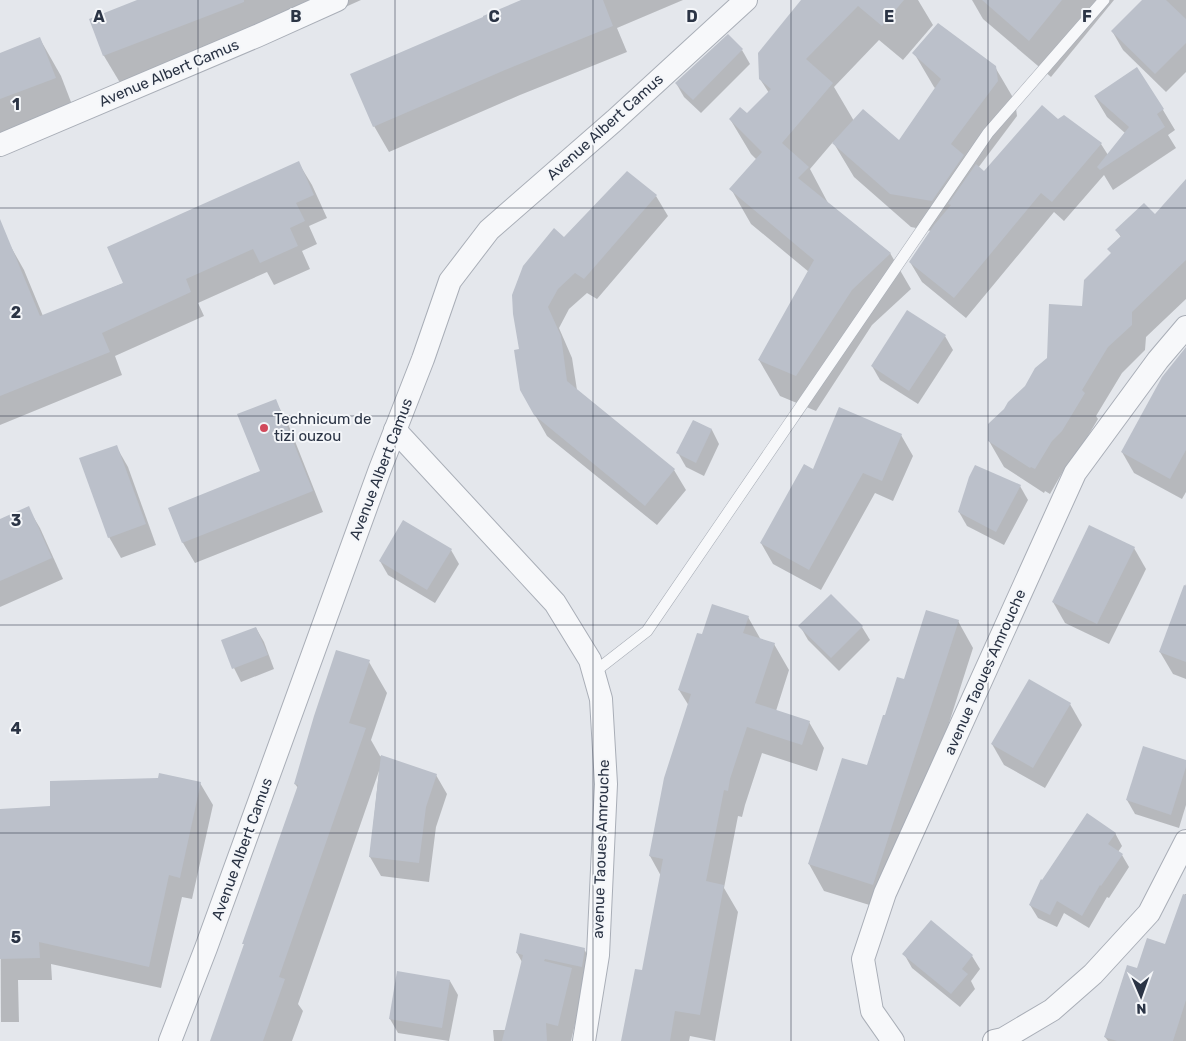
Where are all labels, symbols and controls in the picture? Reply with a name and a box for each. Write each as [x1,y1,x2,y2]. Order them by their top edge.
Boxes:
text: A [93,7,105,26]
text: B [290,7,302,26]
text: C [488,7,500,26]
text: D [686,7,698,26]
text: E [884,7,894,26]
text: F [1082,7,1092,26]
street label: Avenue Albert Camus [96,35,242,111]
street label: Avenue Albert Camus [543,70,667,184]
text: 1 [12,95,20,114]
text: 2 [11,303,21,322]
street label: Avenue Albert Camus [346,395,416,542]
place label: Technicum de tizi ouzou [274,410,371,445]
marker: Technicum de tizi ouzou [258,422,270,434]
text: 3 [11,511,21,530]
street label: avenue Taoues Amrouche [940,586,1030,758]
text: 4 [11,719,22,738]
street label: avenue Taoues Amrouche [589,759,613,939]
street label: Avenue Albert Camus [208,775,276,923]
text: 5 [11,928,21,947]
north arrow [1116,971,1166,1021]
text: N [1136,1000,1147,1017]

